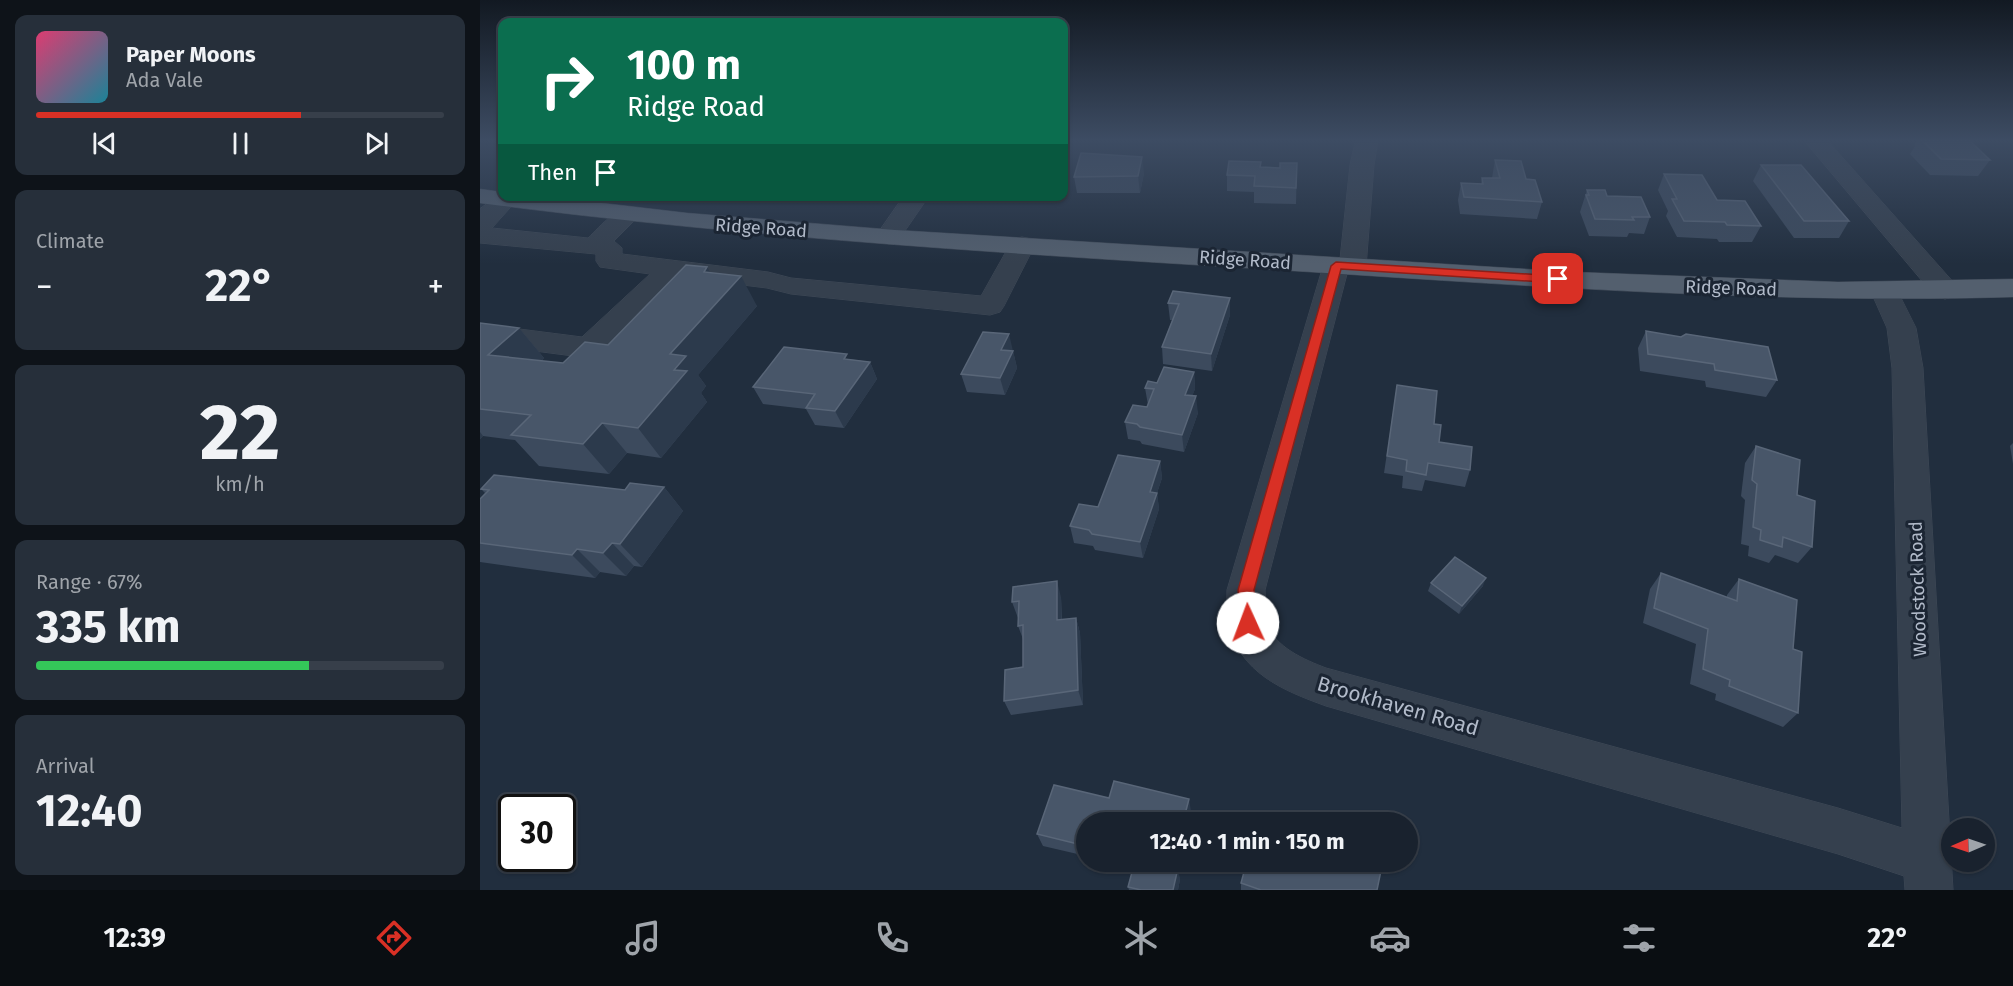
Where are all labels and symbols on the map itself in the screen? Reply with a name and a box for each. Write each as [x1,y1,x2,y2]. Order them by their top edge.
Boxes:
street label: Ridge Road [714,214,808,242]
street label: Ridge Road [1198,246,1292,274]
pin [1532,253,1583,304]
street label: Ridge Road [1685,275,1777,301]
street label: Woodstock Road [1905,521,1931,657]
position arrow [1216,591,1280,655]
street label: Brookhaven Road [1314,670,1482,742]
speed limit sign: 30 [498,794,576,872]
north arrow [1941,818,1995,872]

